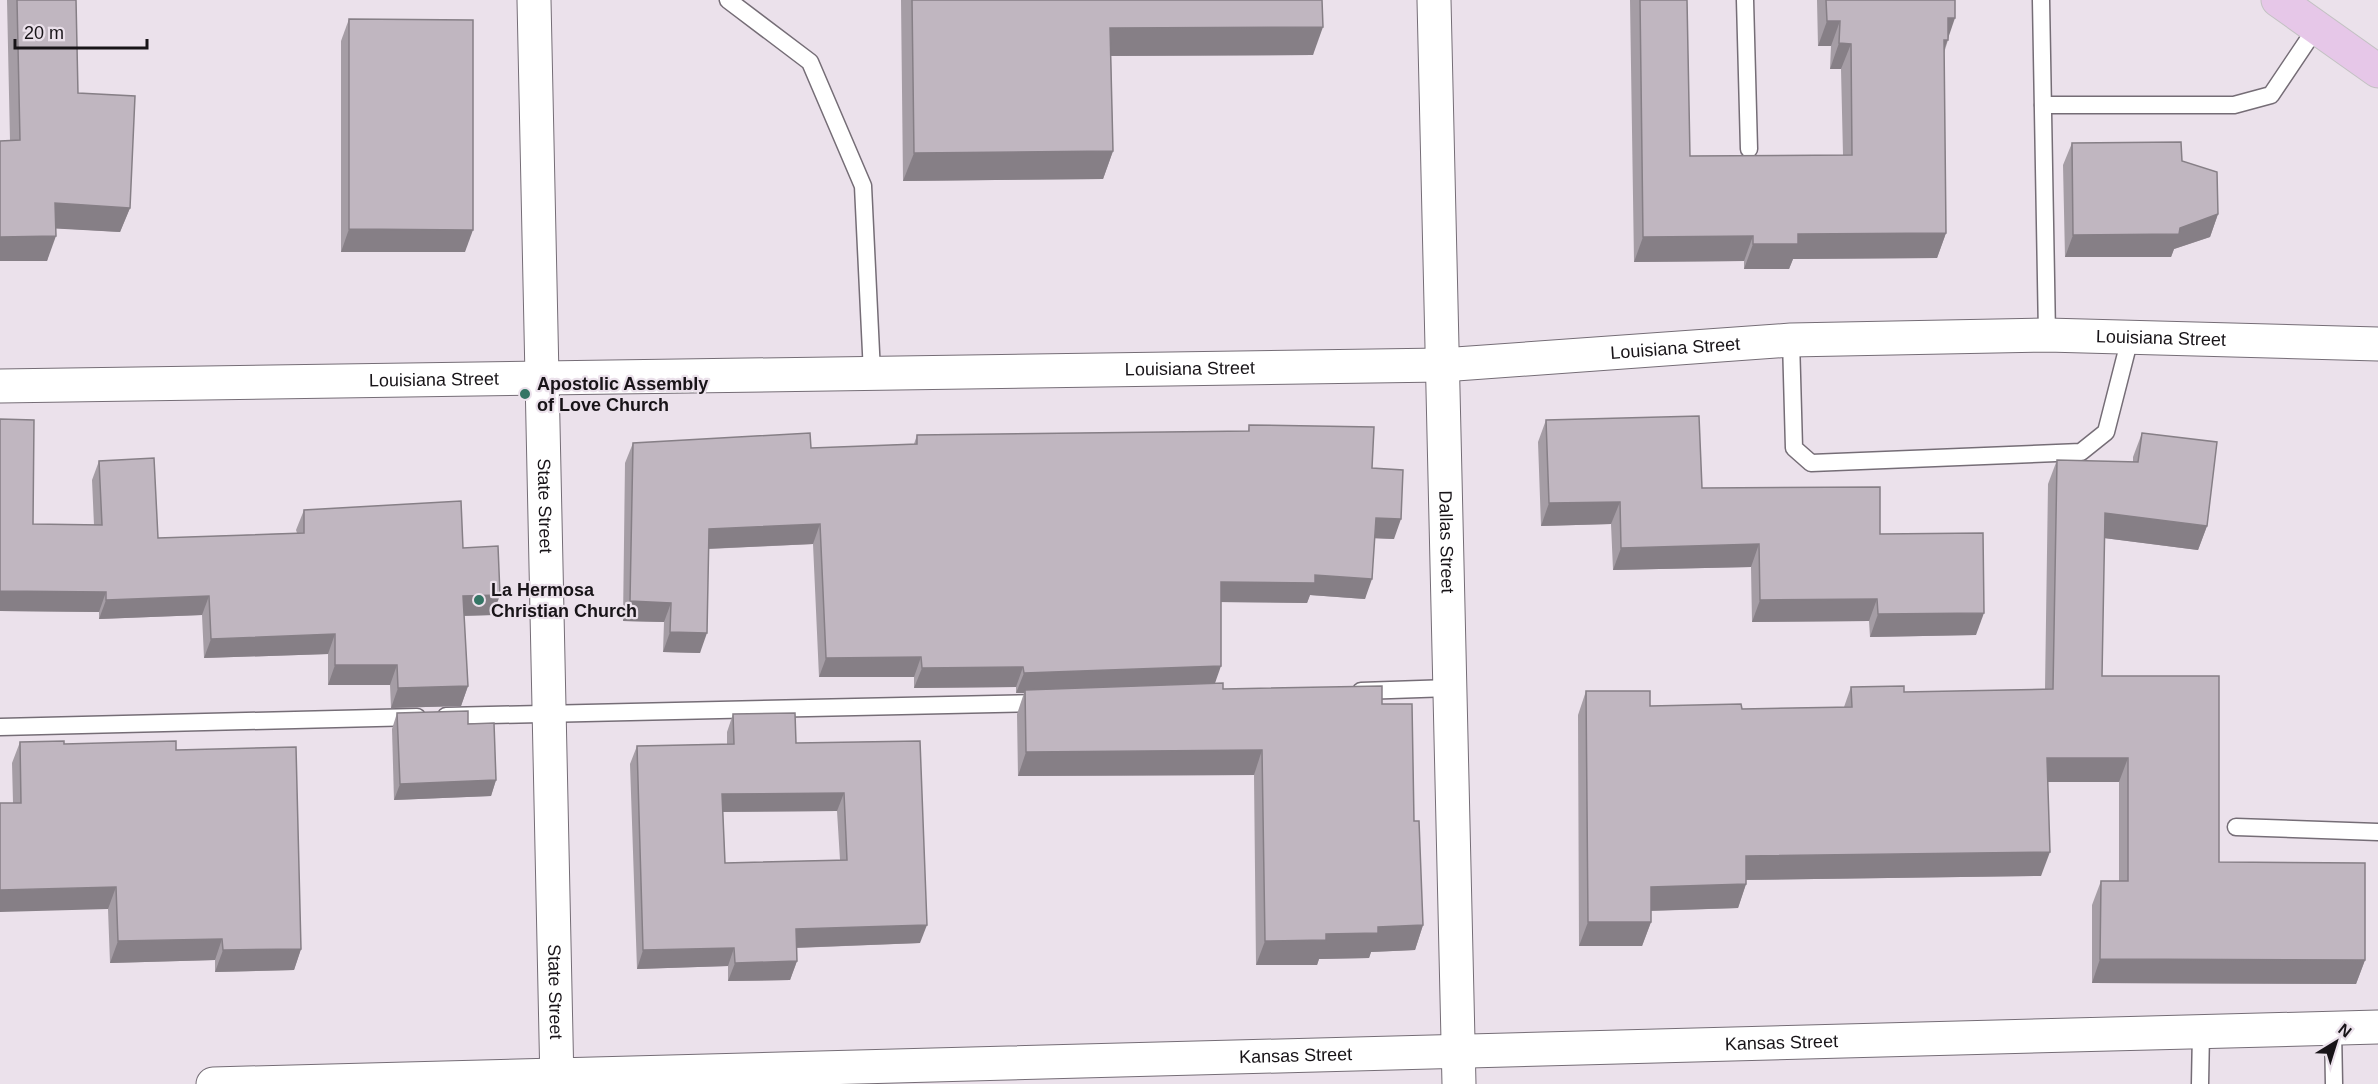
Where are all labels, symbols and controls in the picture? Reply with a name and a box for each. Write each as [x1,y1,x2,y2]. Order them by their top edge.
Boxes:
scale bar [15,12,147,50]
text: 20 m [24,23,64,43]
street label: Louisiana Street [2096,326,2226,350]
street label: Louisiana Street [1610,334,1741,363]
street label: Louisiana Street [1125,358,1255,380]
street label: Louisiana Street [369,369,499,391]
place label: Apostolic Assembly of Love Church [537,374,708,415]
marker: Apostolic Assembly of Love Church [518,387,532,401]
street label: State Street [534,458,556,554]
street label: Dallas Street [1435,490,1458,594]
place label: La Hermosa Christian Church [491,580,637,621]
marker: La Hermosa Christian Church [472,593,486,607]
street label: State Street [544,944,566,1040]
north arrow [2306,1012,2366,1072]
text: N [2335,1020,2355,1041]
street label: Kansas Street [1725,1031,1838,1054]
street label: Kansas Street [1239,1044,1352,1067]

